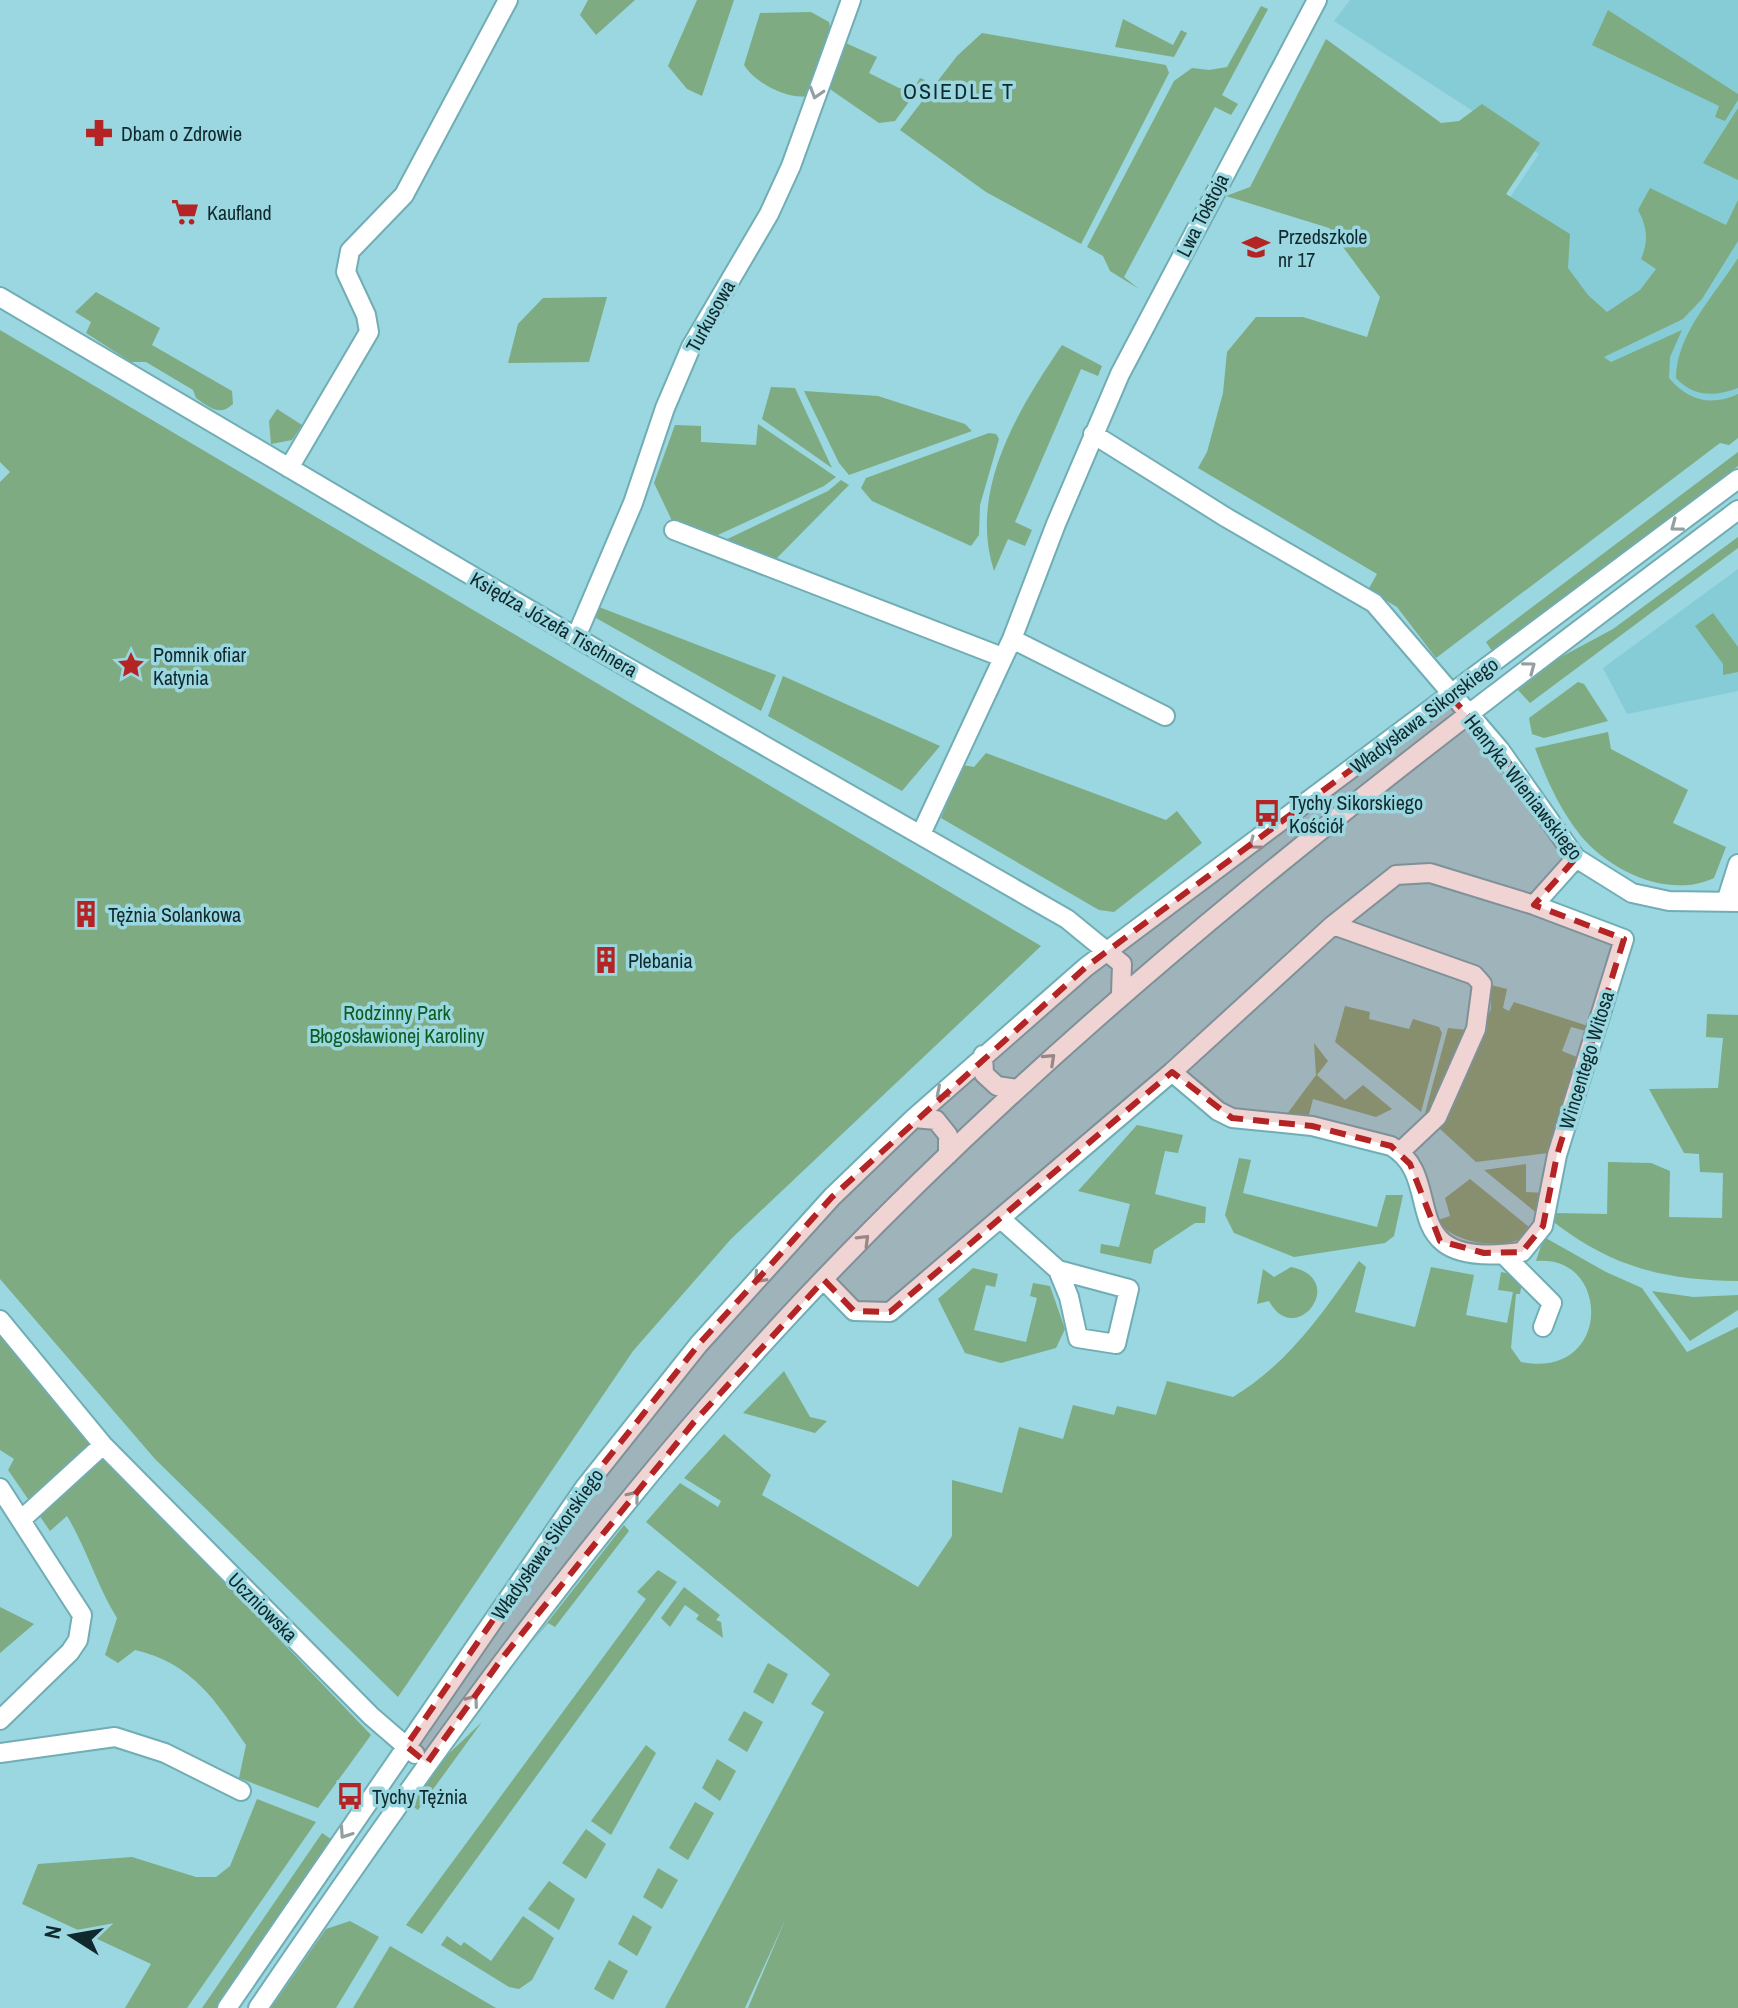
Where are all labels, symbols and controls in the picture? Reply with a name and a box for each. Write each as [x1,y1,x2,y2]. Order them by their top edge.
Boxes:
district label: OSIEDLE T [903,76,1015,106]
one-way arrow [810,85,826,99]
pharmacy icon: Dbam o Zdrowie [84,118,114,148]
place label: Dbam o Zdrowie [121,120,242,147]
street label: Lwa Tołstoja [1170,169,1234,261]
supermarket icon: Kaufland [170,197,200,227]
place label: Kaufland [207,199,272,226]
place label: Przedszkole nr 17 [1278,223,1367,273]
school or university icon: Przedszkole nr 17 [1241,232,1271,262]
street label: Turkusowa [679,275,741,357]
one-way arrow [1670,516,1684,530]
street label: Księdza Józefa Tischnera [465,565,643,683]
place label: Pomnik ofiar Katynia [153,641,247,691]
place icon: Pomnik ofiar Katynia [116,650,146,680]
street label: Władysława Sikorskiego [1345,650,1503,780]
one-way arrow [1521,663,1535,677]
street label: Henryka Wieniawskiego [1459,709,1589,865]
place label: Tychy Sikorskiego Kościół [1289,789,1423,839]
bus stop icon: Tychy Sikorskiego Kościół [1252,798,1282,828]
one-way arrow [1248,835,1263,849]
building icon: Tężnia Solankowa [71,899,101,929]
place label: Tężnia Solankowa [108,901,241,928]
building icon: Plebania [591,945,621,975]
place label: Plebania [628,947,693,974]
street label: Wincentego Witosa [1552,988,1620,1132]
park label: Rodzinny Park Błogosławionej Karoliny [309,999,485,1049]
one-way arrow [1041,1053,1055,1068]
one-way arrow [936,1084,951,1098]
one-way arrow [855,1235,869,1249]
one-way arrow [753,1269,768,1283]
street label: Władysława Sikorskiego [485,1463,609,1625]
one-way arrow [624,1491,639,1505]
street label: Uczniowska [222,1566,304,1648]
one-way arrow [463,1694,478,1708]
bus stop icon: Tychy Tężnia [335,1781,365,1811]
place label: Tychy Tężnia [372,1783,467,1810]
one-way arrow [340,1824,355,1839]
north arrow [32,1896,112,1976]
text: N [36,1923,68,1941]

